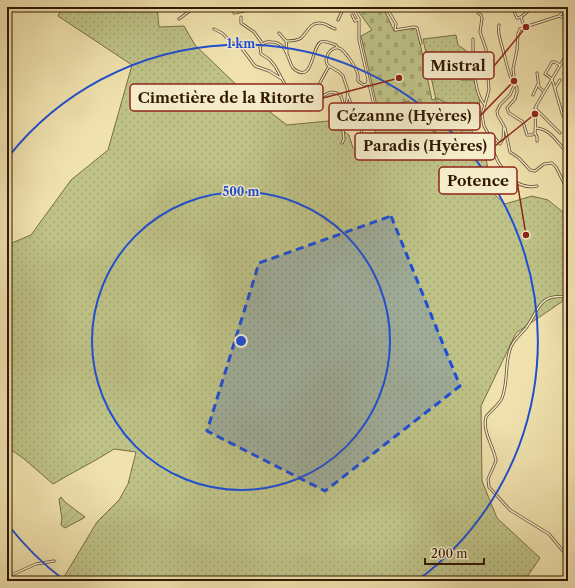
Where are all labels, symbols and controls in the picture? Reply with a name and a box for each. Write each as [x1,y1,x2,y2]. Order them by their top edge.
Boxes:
text: 1 km [227,36,255,51]
callout: Mistral [423,52,494,79]
text: Mistral [430,56,486,75]
callout: Cimetière de la Ritorte [130,84,323,111]
text: Cimetière de la Ritorte [138,88,314,107]
callout: Cézanne (Hyères) [329,103,480,130]
text: Cézanne (Hyères) [337,106,472,125]
callout: Paradis (Hyères) [355,133,495,160]
text: Paradis (Hyères) [363,136,487,155]
callout: Potence [439,167,517,194]
text: Potence [447,171,509,190]
text: 500 m [223,184,259,199]
centre of rings [234,334,248,348]
scale bar [425,540,484,566]
text: 200 m [431,546,468,561]

